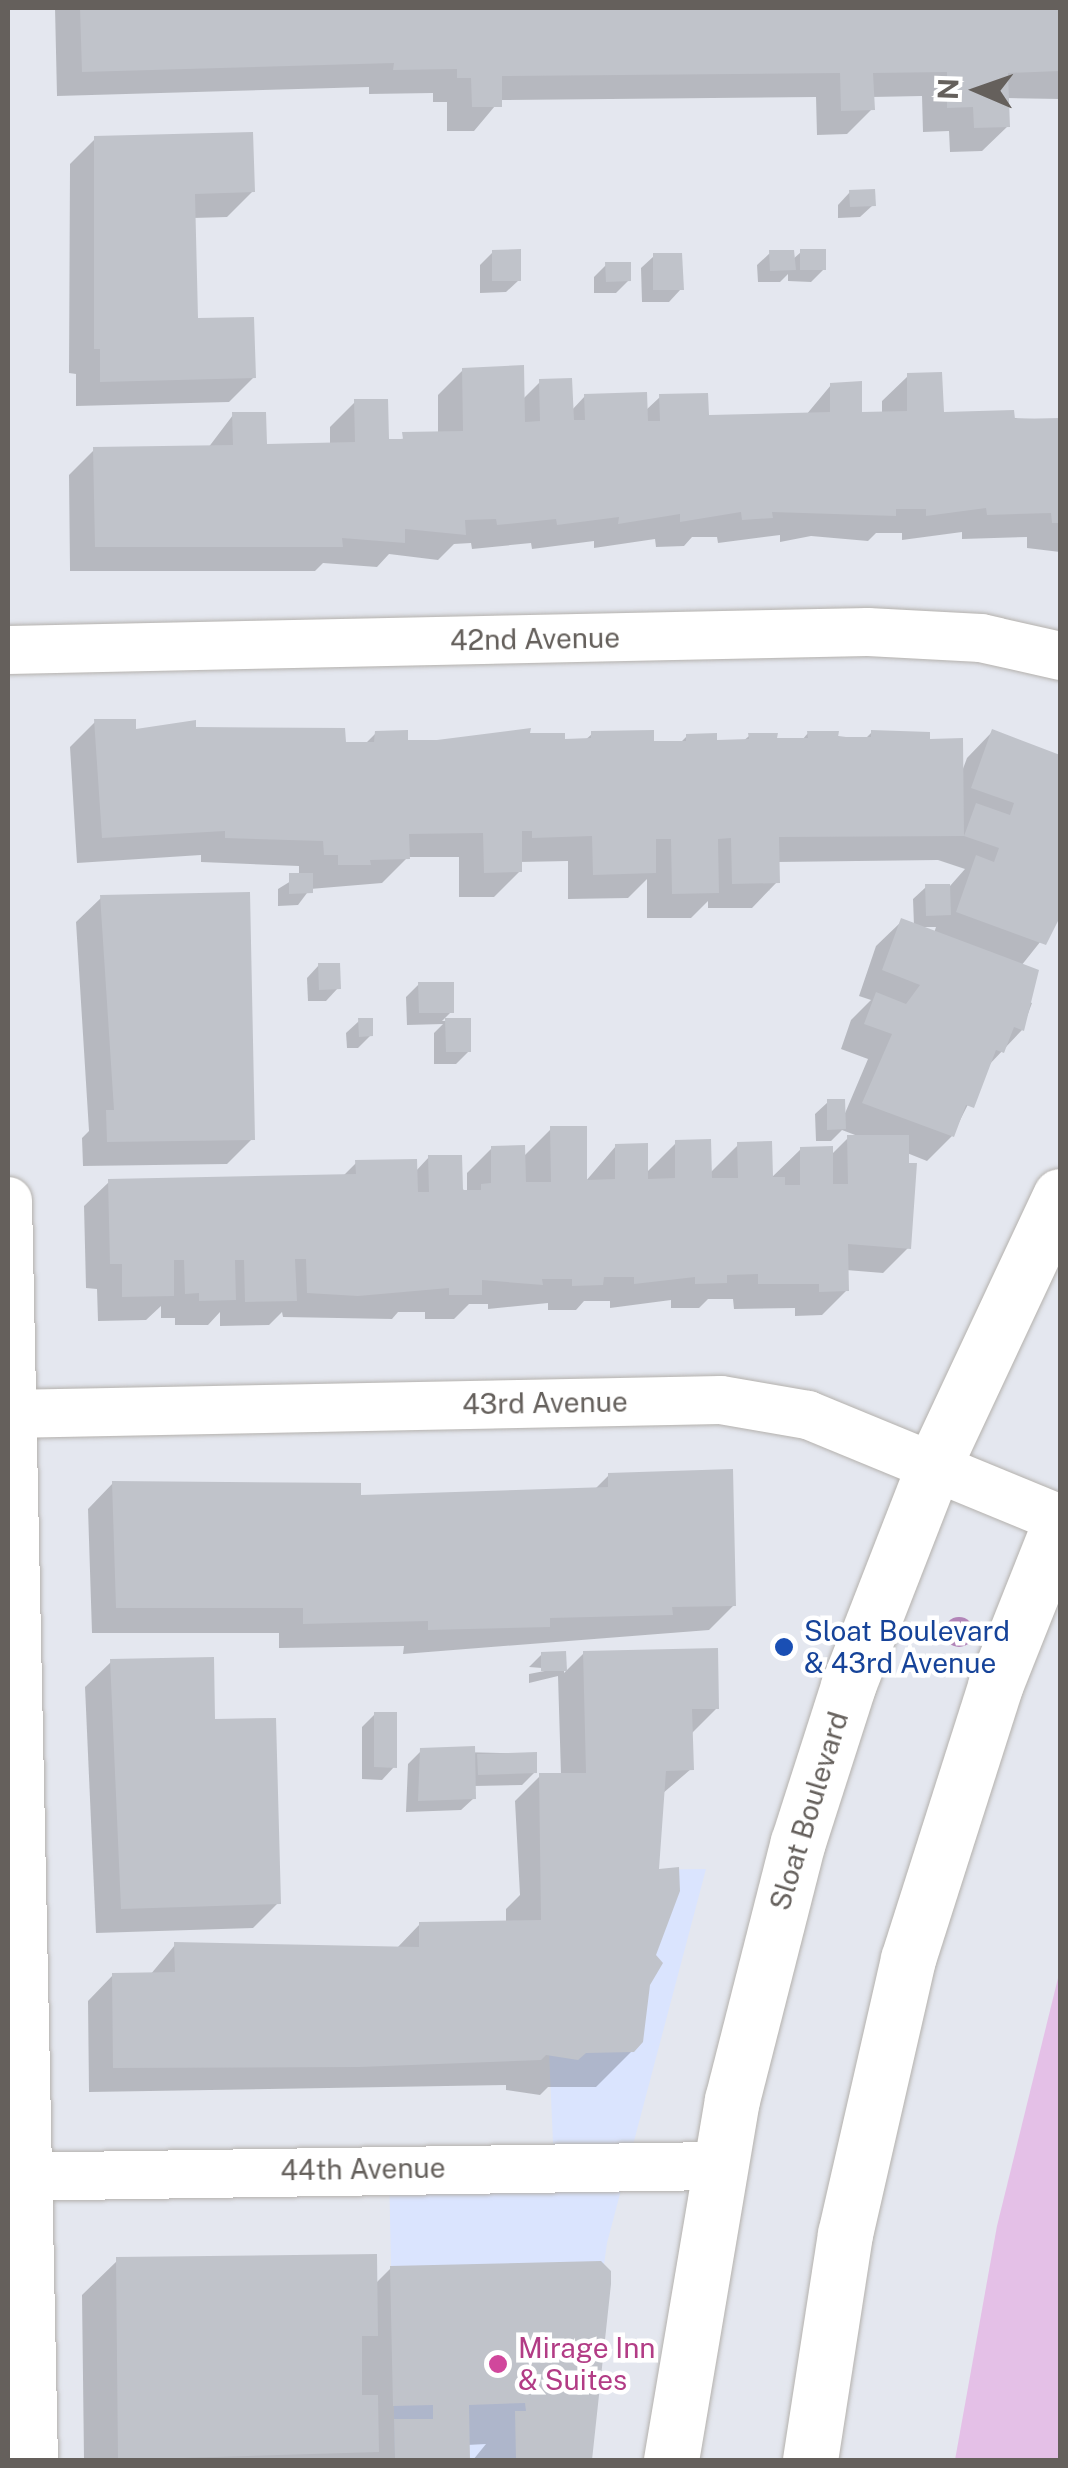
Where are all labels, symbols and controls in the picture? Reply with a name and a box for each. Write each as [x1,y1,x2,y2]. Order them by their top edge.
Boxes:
north arrow [928,40,1028,140]
text: N [931,77,964,100]
street label: 42nd Avenue [450,621,620,657]
street label: 43rd Avenue [462,1385,628,1421]
place label: Sloat Boulevard & 43rd Avenue [804,1614,1010,1680]
marker: Sloat Boulevard & 43rd Avenue [773,1636,795,1658]
street label: Sloat Boulevard [763,1708,855,1914]
street label: 44th Avenue [280,2151,446,2187]
place label: Mirage Inn & Suites [518,2331,656,2397]
marker: Mirage Inn & Suites [487,2353,509,2375]

